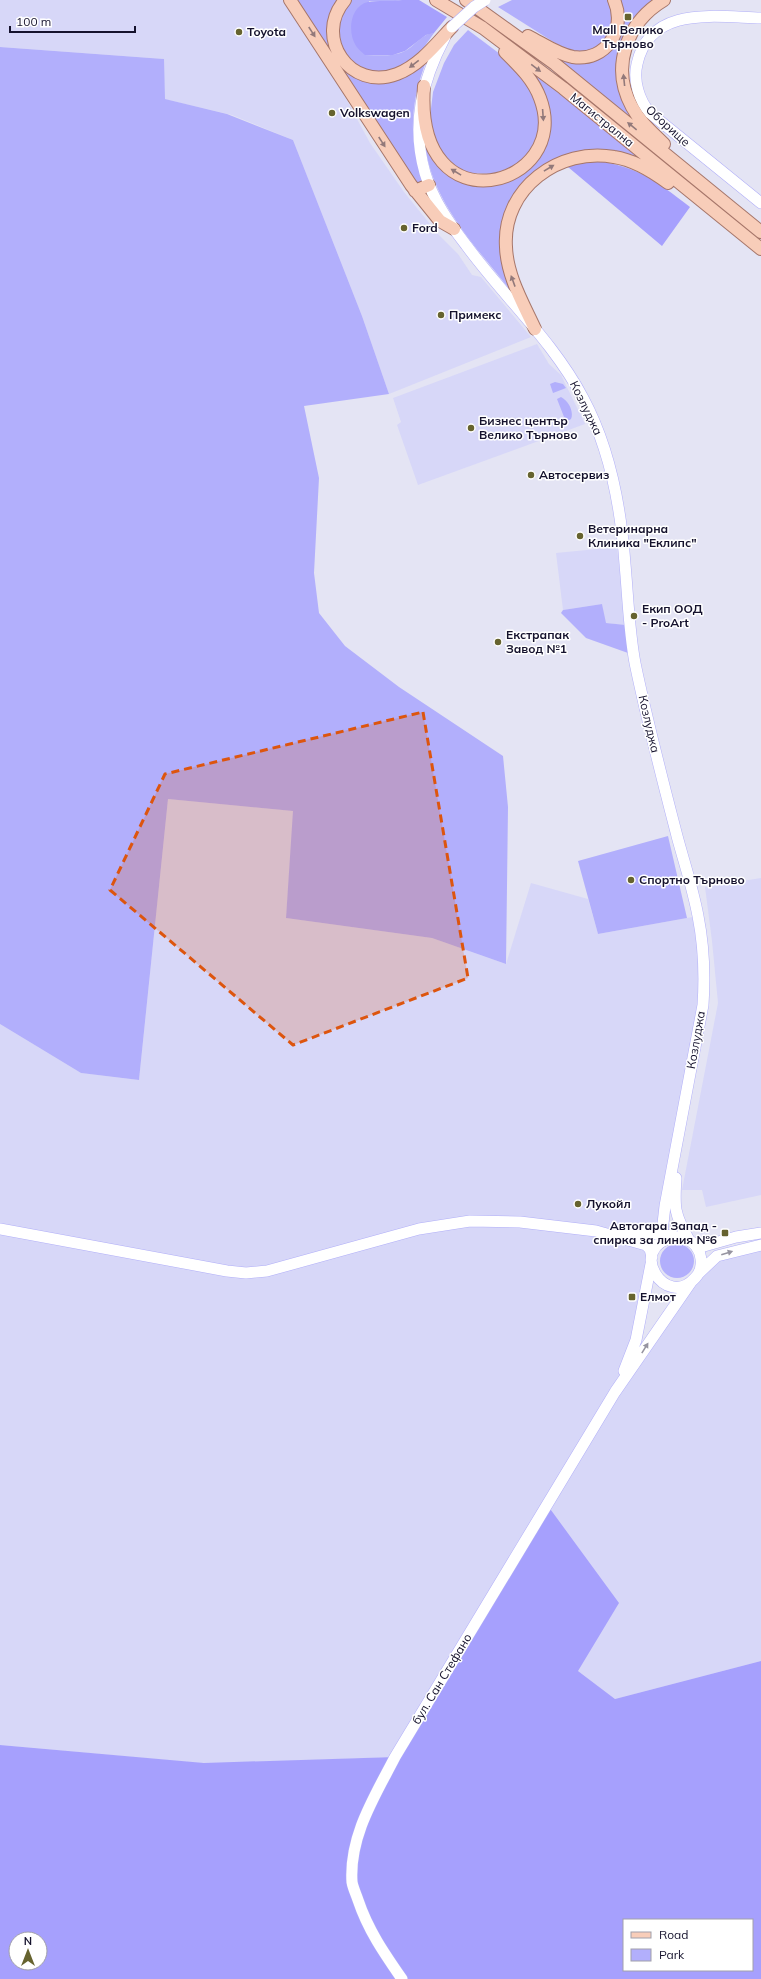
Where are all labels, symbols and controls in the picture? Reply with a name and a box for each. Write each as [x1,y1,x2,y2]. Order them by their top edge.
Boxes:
scale bar [10,8,135,34]
marker: Mall Велико Търново [623,12,633,22]
text: 100 m [16,14,51,29]
place label: Mall Велико Търново [592,22,664,51]
place label: Toyota [247,24,286,39]
marker: Toyota [234,27,244,37]
one-way arrow [308,27,316,37]
one-way arrow [409,60,420,68]
one-way arrow [531,64,542,72]
one-way arrow [621,74,627,86]
street label: Магистрална [567,89,637,150]
street label: Оборище [643,102,694,150]
place label: Volkswagen [339,105,410,120]
marker: Volkswagen [327,108,337,118]
one-way arrow [540,109,547,121]
one-way arrow [626,122,637,131]
one-way arrow [378,136,386,147]
one-way arrow [543,164,555,171]
one-way arrow [450,169,462,176]
place label: Ford [412,220,438,235]
marker: Ford [399,223,409,233]
one-way arrow [510,274,516,286]
place label: Примекс [449,307,501,322]
marker: Примекс [436,310,446,320]
street label: Козлуджа [567,378,606,437]
place label: Бизнес център Велико Търново [479,413,578,442]
marker: Бизнес център Велико Търново [466,423,476,433]
place label: Автосервиз [539,467,609,482]
marker: Автосервиз [526,470,536,480]
place label: Ветеринарна Клиника "Еклипс" [588,521,697,550]
marker: Ветеринарна Клиника "Еклипс" [575,531,585,541]
place label: Екип ООД - ProArt [642,601,703,630]
marker: Екип ООД - ProArt [629,611,639,621]
place label: Екстрапак Завод №1 [506,627,569,656]
marker: Екстрапак Завод №1 [493,637,503,647]
street label: Козлуджа [636,694,663,754]
place label: Спортно Търново [639,872,745,887]
marker: Спортно Търново [626,875,636,885]
street label: Козлуджа [683,1010,708,1070]
place label: Лукойл [586,1196,631,1211]
marker: Лукойл [573,1199,583,1209]
place label: Автогара Запад - спирка за линия №6 [593,1218,717,1247]
marker: Автогара Запад - спирка за линия №6 [720,1228,730,1238]
one-way arrow [721,1250,733,1256]
place label: Елмот [640,1289,676,1304]
marker: Елмот [627,1292,637,1302]
one-way arrow [641,1343,649,1353]
street label: бул. Сан Стефано [409,1631,475,1727]
legend [623,1919,753,1971]
text: Road [659,1927,688,1942]
north arrow [8,1931,48,1971]
text: N [24,1934,32,1948]
text: Park [659,1947,685,1962]

